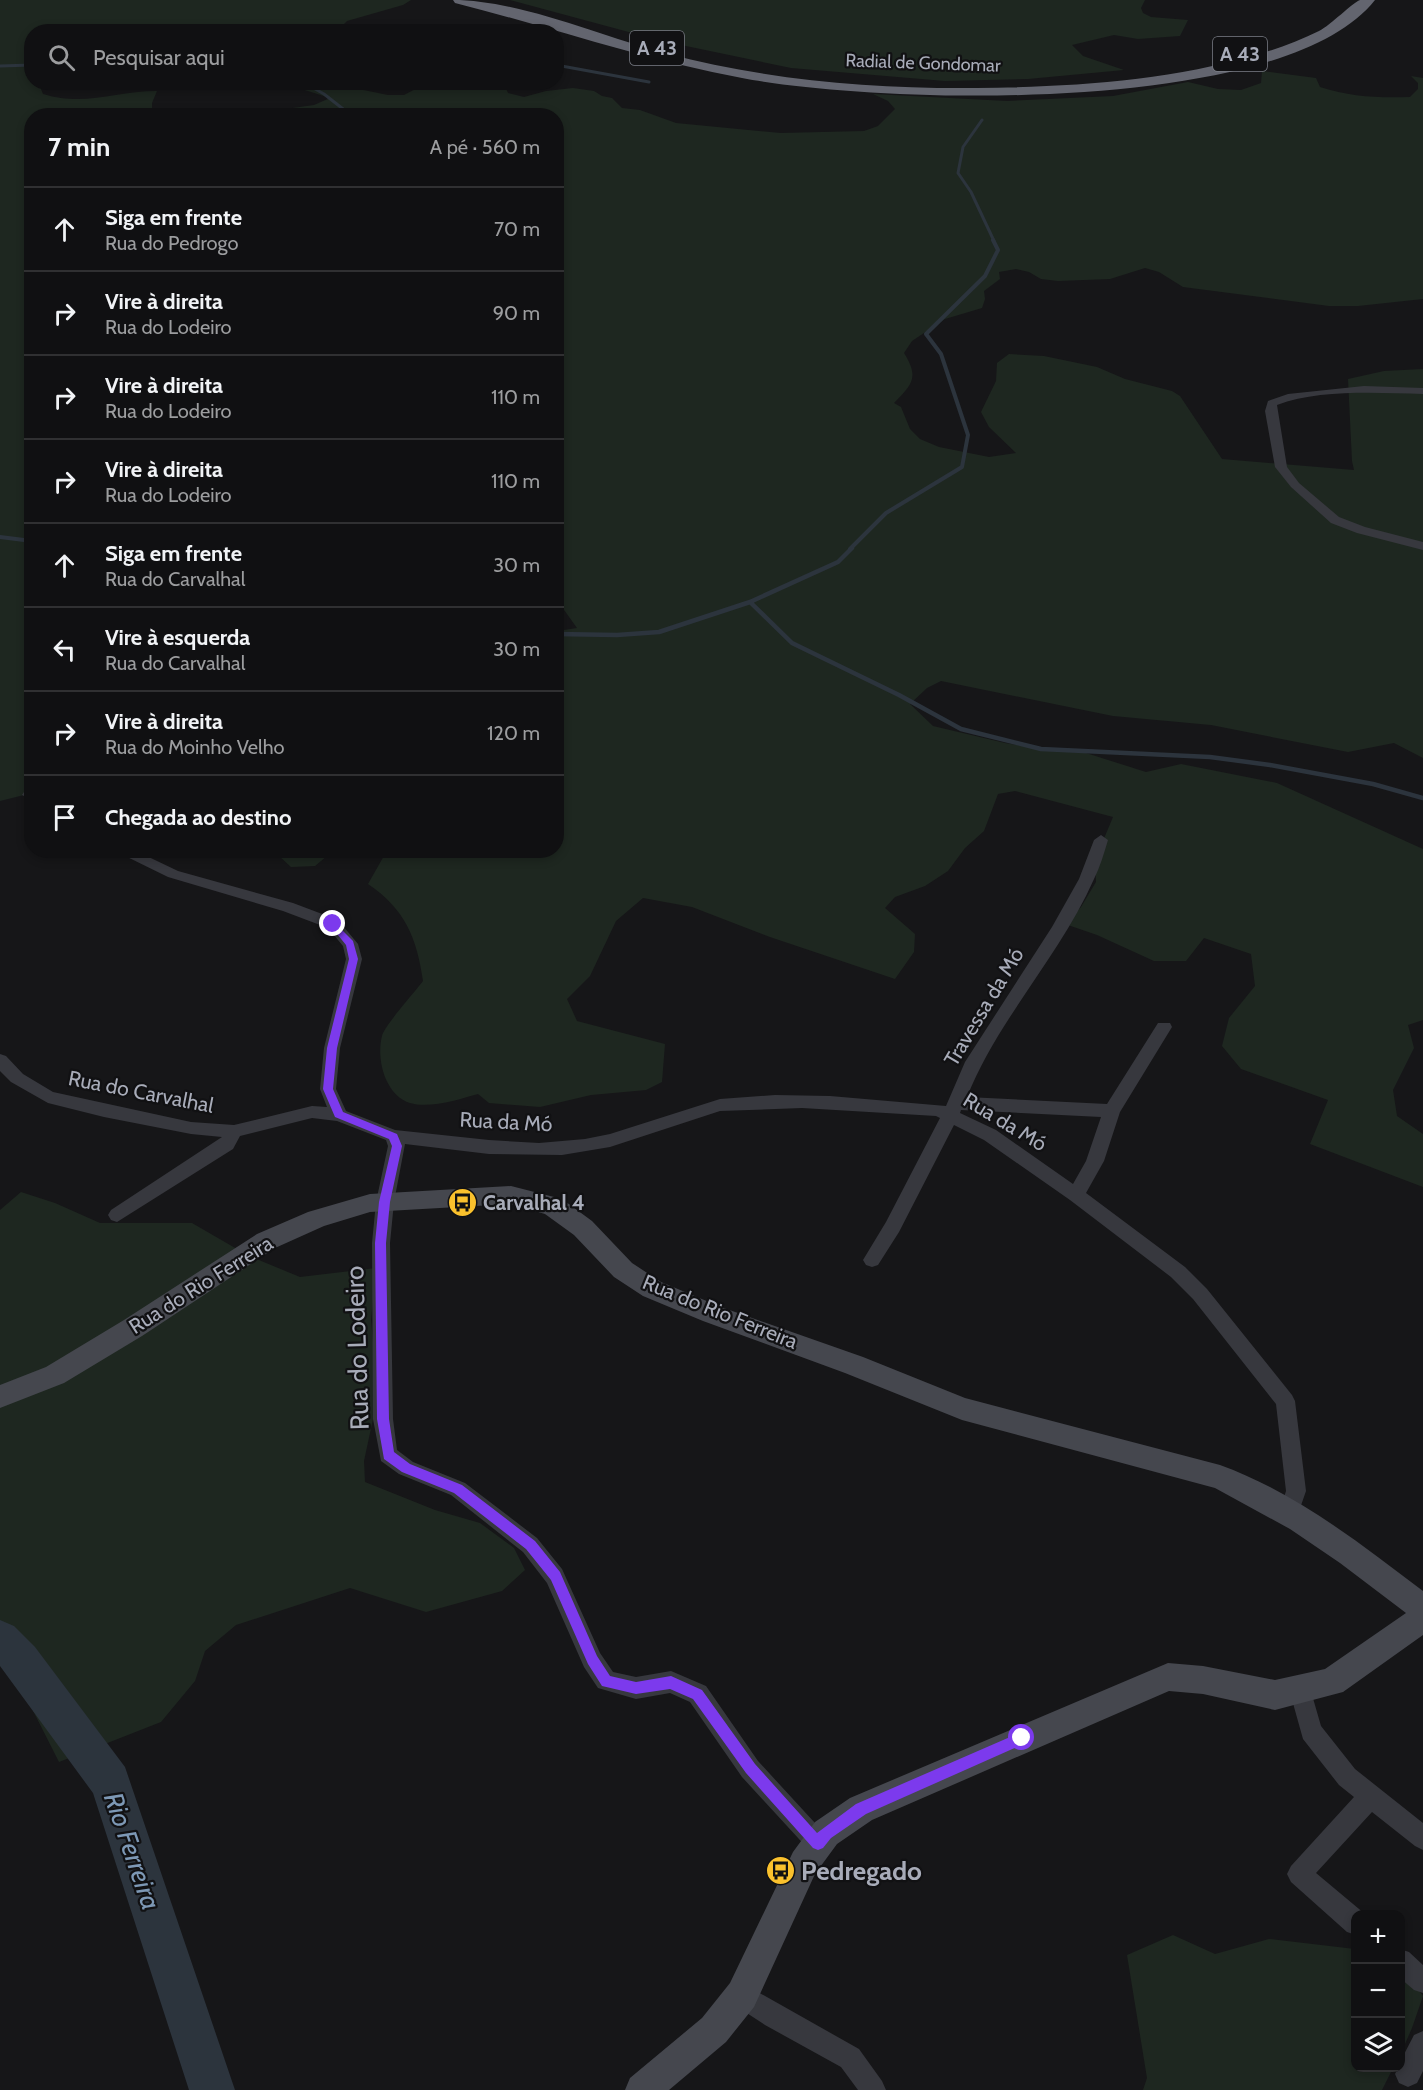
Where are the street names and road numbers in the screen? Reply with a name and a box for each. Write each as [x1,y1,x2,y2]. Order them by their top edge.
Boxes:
road number: A 43 [630,31,684,65]
road number: A 43 [1213,37,1267,71]
street label: Radial de Gondomar [845,49,1001,77]
street label: Travessa da Mó [938,943,1029,1070]
street label: Rua do Carvalhal [66,1065,216,1118]
street label: Rua da Mó [959,1087,1052,1156]
street label: Rua da Mó [459,1107,553,1136]
street label: Rua do Rio Ferreira [124,1230,277,1339]
street label: Rua do Lodeiro [338,1265,376,1431]
street label: Rua do Rio Ferreira [639,1269,801,1354]

